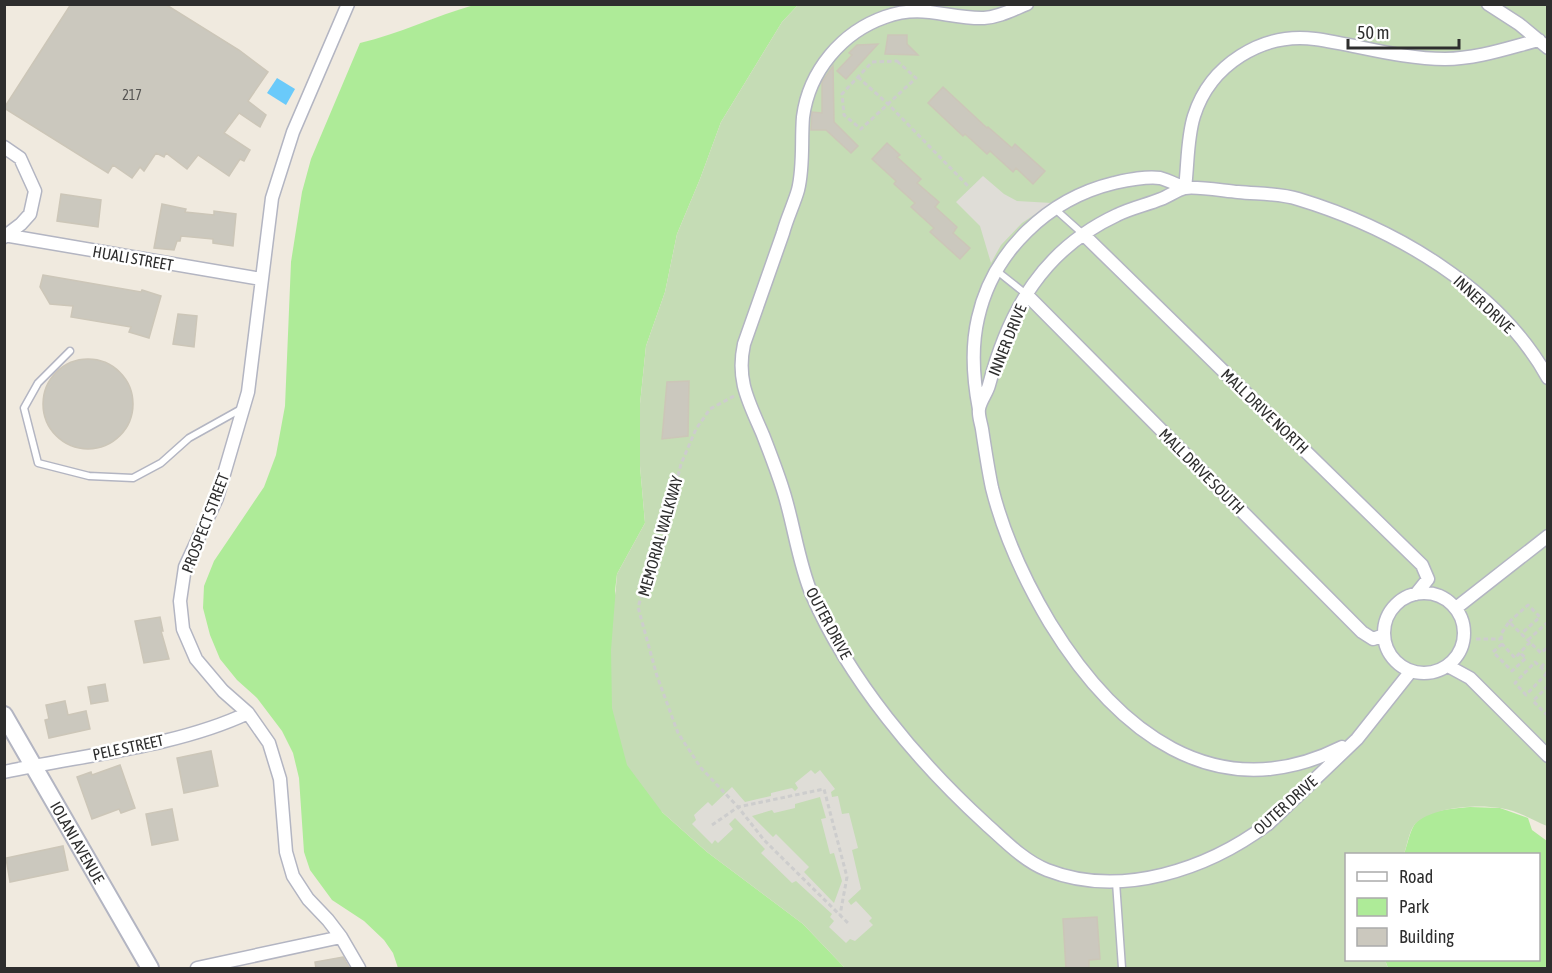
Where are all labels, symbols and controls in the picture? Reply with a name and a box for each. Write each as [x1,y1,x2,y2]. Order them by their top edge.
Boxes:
scale bar [1348,12,1459,50]
text: 50 m [1357,22,1389,43]
house number: 217 [122,87,142,103]
street label: HUALI STREET [91,242,175,274]
street label: INNER DRIVE [1450,272,1518,337]
street label: INNER DRIVE [984,301,1030,378]
street label: MALL DRIVE NORTH [1218,365,1312,457]
street label: MALL DRIVE SOUTH [1156,425,1248,517]
street label: PROSPECT STREET [178,471,232,575]
street label: MEMORIAL WALKWAY [634,473,686,598]
street label: OUTER DRIVE [803,584,855,662]
street label: PELE STREET [91,731,165,763]
street label: OUTER DRIVE [1250,772,1320,838]
street label: IOLANI AVENUE [47,798,108,886]
legend [1345,853,1540,961]
text: Road [1399,866,1433,887]
text: Park [1399,896,1429,917]
text: Building [1399,926,1454,947]

